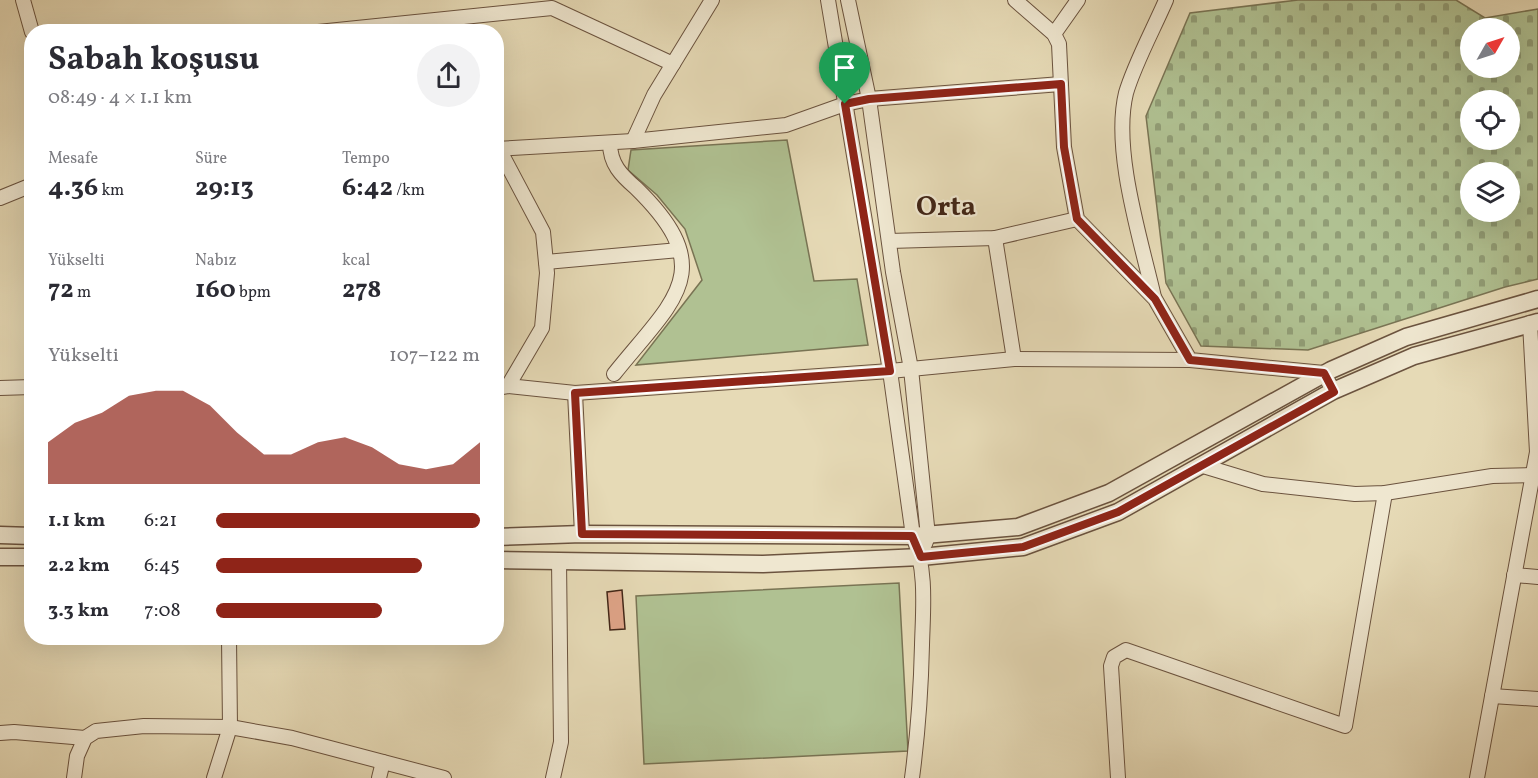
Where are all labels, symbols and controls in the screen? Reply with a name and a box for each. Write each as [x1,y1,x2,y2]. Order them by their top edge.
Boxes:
north arrow [1460,18,1520,78]
map controls [1460,18,1520,222]
text: Sabah koşusu [48,38,260,84]
pin [819,42,870,104]
button: share [417,44,480,107]
icon: arrive [828,51,861,84]
text: 08:49 · 4 × 1.1 km [48,84,192,112]
button: locate [1460,90,1520,150]
text: Mesafe [48,148,98,170]
text: Süre [195,148,227,170]
text: Tempo [342,148,390,170]
button: layers [1460,162,1520,222]
text: 4.36 [48,170,98,206]
text: 29:13 [195,170,254,206]
text: 6:42 [342,170,393,206]
text: km [98,180,124,202]
text: /km [393,180,425,202]
district label: Orta [916,188,976,227]
text: Yükselti [48,250,105,272]
text: Nabız [195,250,236,272]
text: kcal [342,250,370,272]
text: 72 [48,272,74,308]
text: 160 [195,272,236,308]
text: 278 [342,272,381,308]
text: m [74,282,91,304]
text: bpm [236,282,271,304]
text: Yükselti [48,342,119,370]
text: 107–122 m [389,342,480,370]
text: 1.1 km [48,507,105,535]
text: 6:21 [144,507,177,535]
text: 2.2 km [48,552,110,580]
text: 6:45 [144,552,180,580]
text: 3.3 km [48,597,109,625]
text: 7:08 [144,597,181,625]

